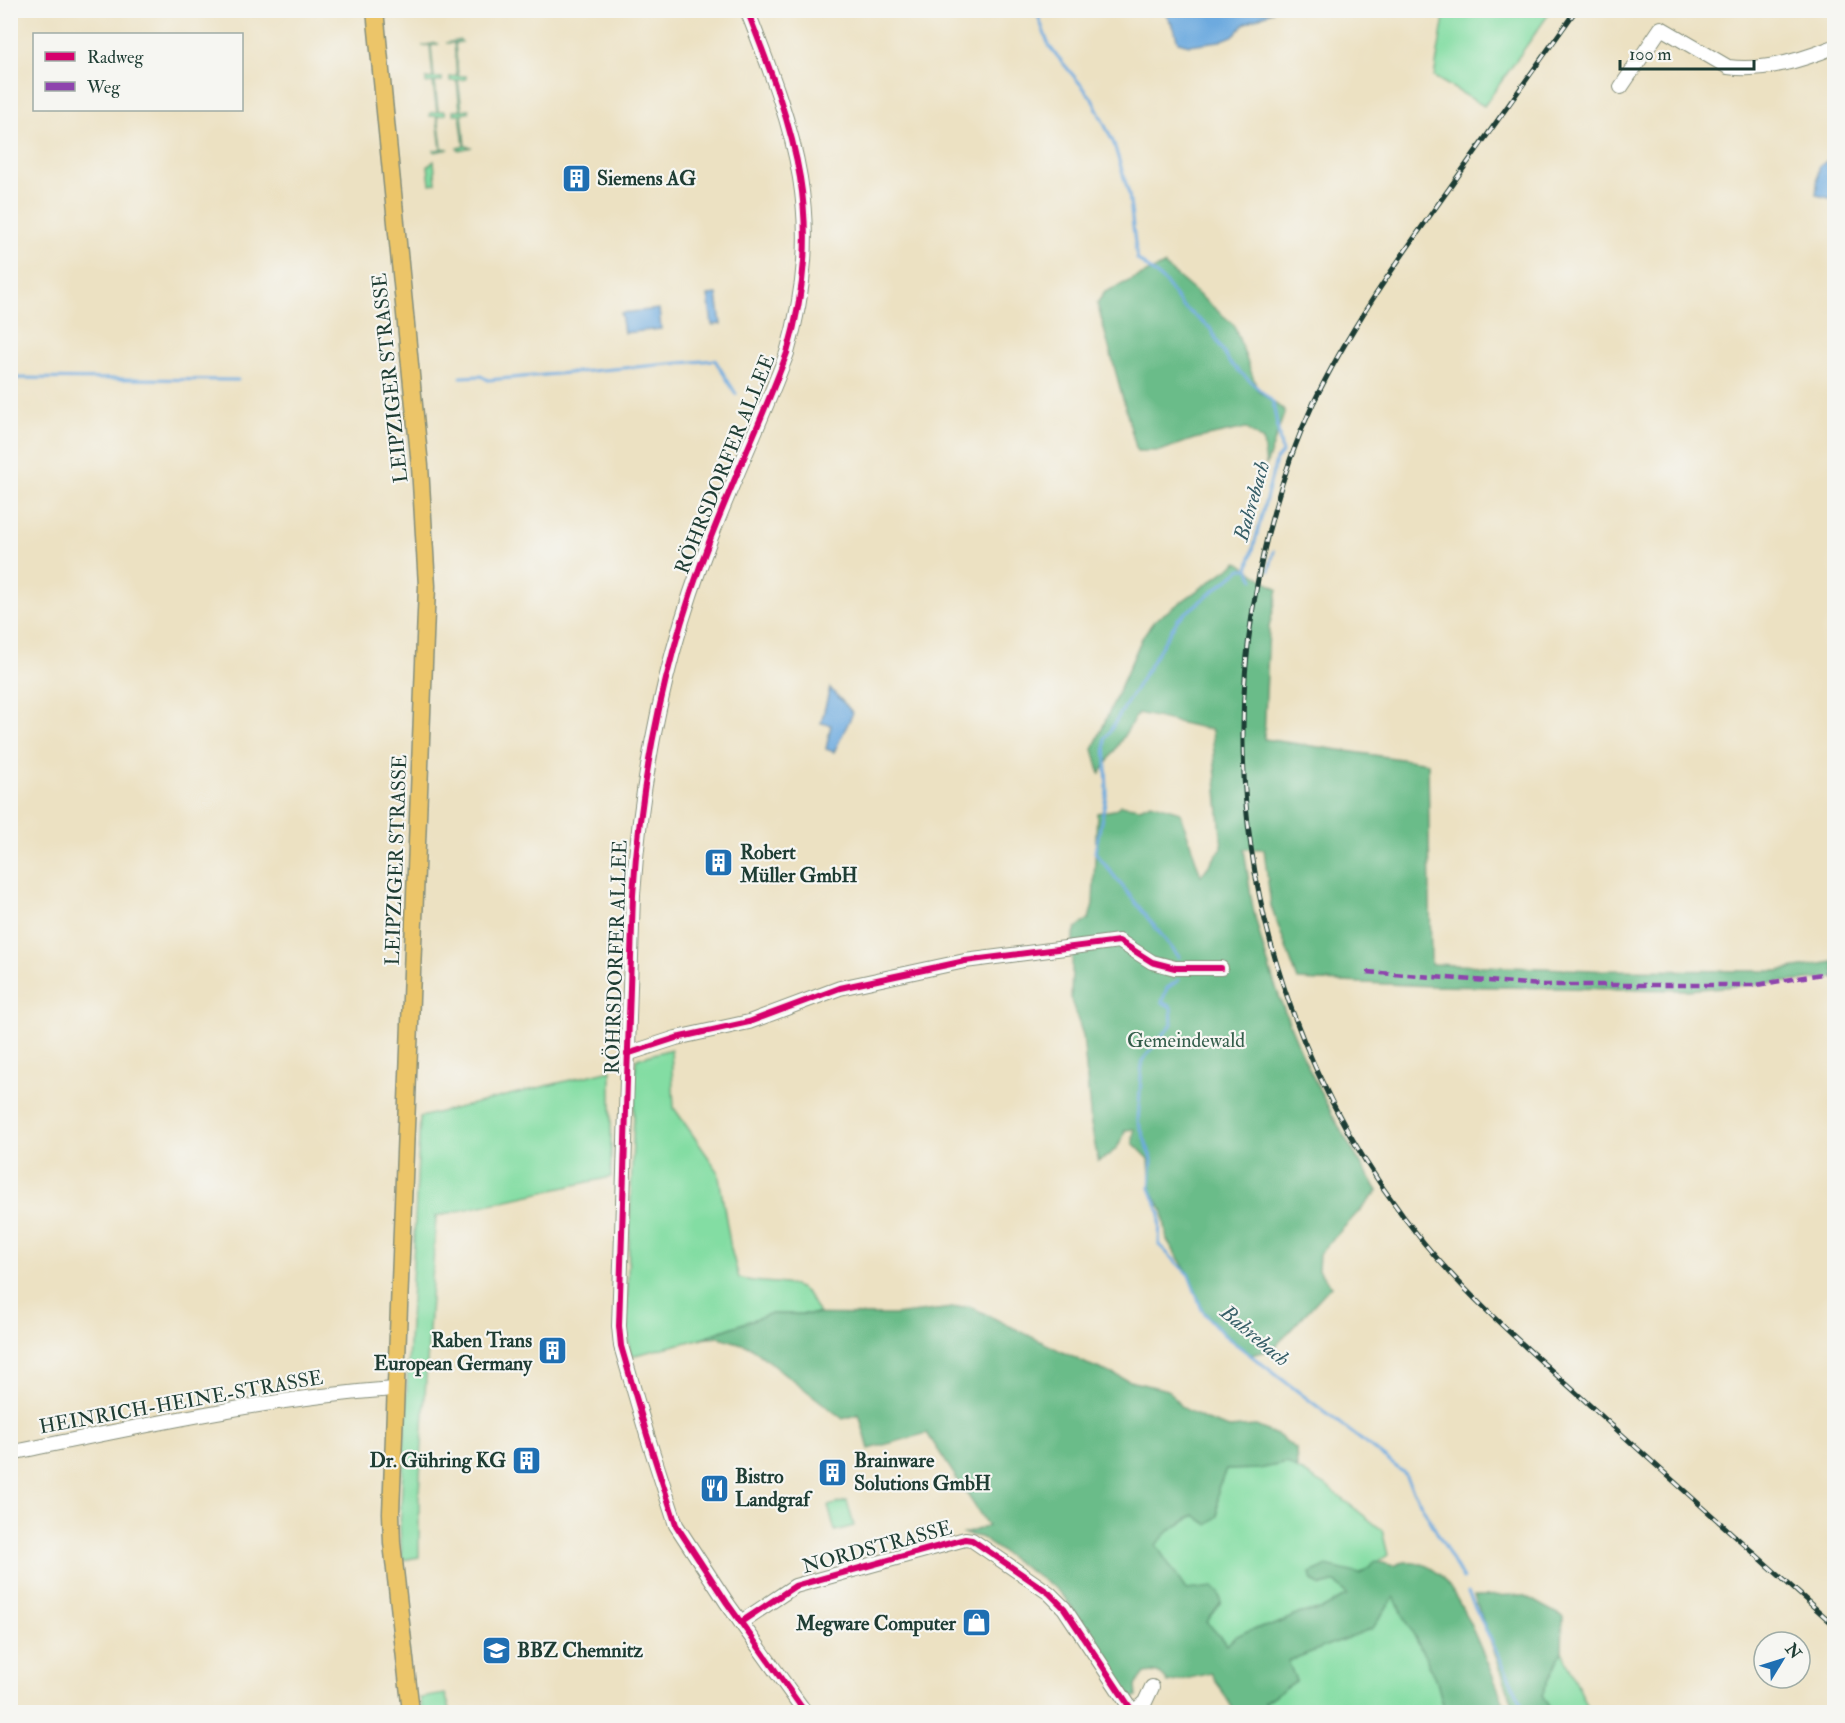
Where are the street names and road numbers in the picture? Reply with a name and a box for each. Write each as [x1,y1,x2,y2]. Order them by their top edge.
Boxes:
street label: LEIPZIGER STRASSE [367,272,413,484]
street label: RÖHRSDORFER ALLEE [669,351,781,577]
street label: LEIPZIGER STRASSE [380,754,412,966]
street label: RÖHRSDORFER ALLEE [599,839,633,1075]
street label: HEINRICH-HEINE-STRASSE [37,1365,325,1439]
street label: NORDSTRASSE [799,1515,955,1579]

